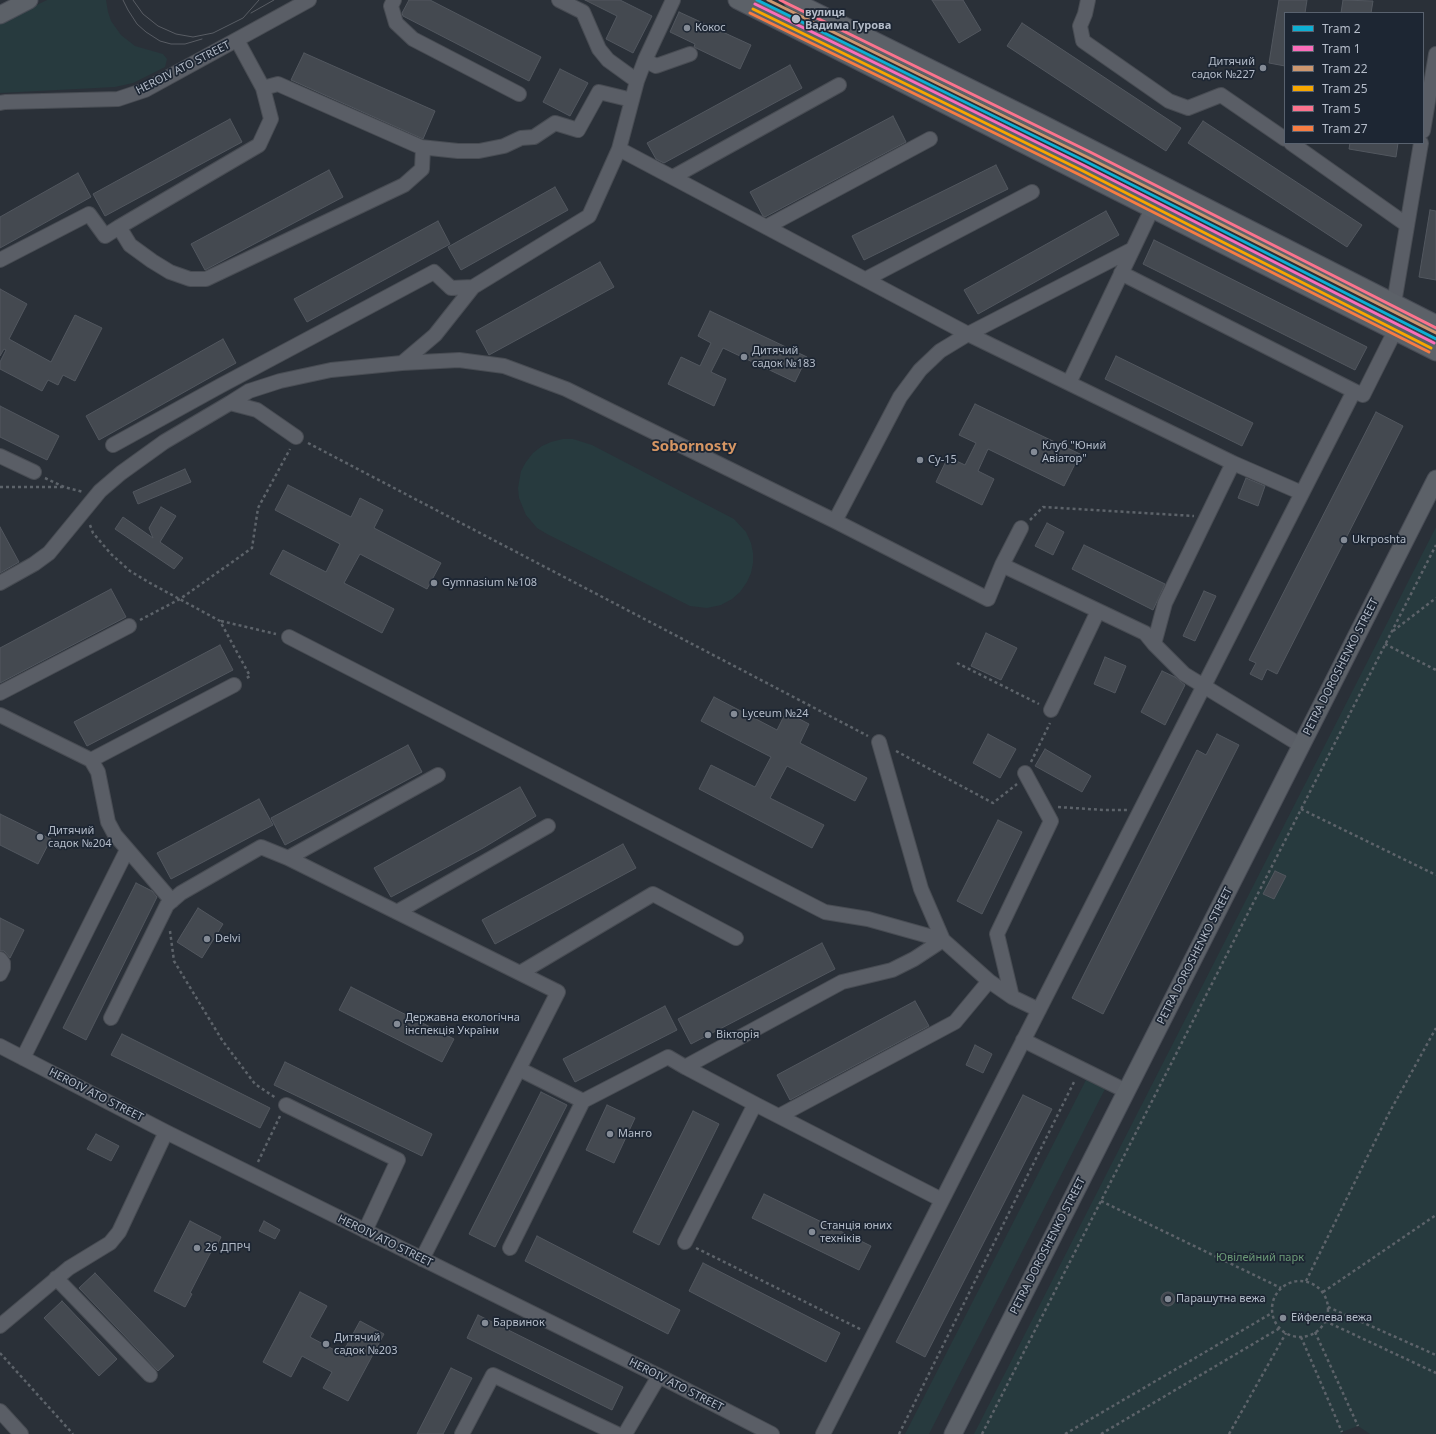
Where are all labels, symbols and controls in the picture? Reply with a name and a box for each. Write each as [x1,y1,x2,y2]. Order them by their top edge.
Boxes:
place label: вулиця Вадима Гурова [805,6,891,32]
legend [1284,12,1424,144]
marker: вулиця Вадима Гурова [790,13,802,25]
text: Tram 2 [1322,20,1361,37]
place label: Кокос [695,21,726,35]
marker: Кокос [682,23,692,33]
street label: HEROIV ATO STREET [134,39,232,97]
text: Tram 1 [1322,40,1361,57]
place label: Дитячий садок №227 [1191,55,1255,81]
text: Tram 22 [1322,60,1368,77]
marker: Дитячий садок №227 [1258,63,1268,73]
text: Tram 25 [1322,80,1368,97]
text: Tram 5 [1322,100,1361,117]
text: Tram 27 [1322,120,1368,137]
place label: Дитячий садок №183 [752,344,816,370]
marker: Дитячий садок №183 [739,352,749,362]
district label: Sobornosty [652,438,736,456]
place label: Клуб "Юний Авіатор" [1042,439,1106,465]
marker: Клуб "Юний Авіатор" [1029,447,1039,457]
place label: Су-15 [928,453,957,467]
marker: Су-15 [915,455,925,465]
place label: Ukrposhta [1352,533,1406,547]
marker: Ukrposhta [1339,535,1349,545]
place label: Gymnasium №108 [442,576,537,590]
marker: Gymnasium №108 [429,578,439,588]
street label: PETRA DOROSHENKO STREET [1301,596,1381,738]
place label: Lyceum №24 [742,707,809,721]
marker: Lyceum №24 [729,709,739,719]
place label: Дитячий садок №204 [48,824,112,850]
marker: Дитячий садок №204 [35,832,45,842]
street label: PETRA DOROSHENKO STREET [1155,885,1235,1027]
place label: Delvi [215,932,240,946]
marker: Delvi [202,934,212,944]
place label: Державна екологічна інспекція України [405,1011,520,1037]
marker: Державна екологічна інспекція України [392,1019,402,1029]
place label: Вікторія [716,1028,759,1042]
marker: Вікторія [703,1030,713,1040]
street label: HEROIV ATO STREET [47,1066,145,1124]
place label: Манго [618,1127,652,1141]
marker: Манго [605,1129,615,1139]
street label: PETRA DOROSHENKO STREET [1008,1175,1088,1317]
street label: HEROIV ATO STREET [335,1212,435,1270]
place label: Станція юних техніків [820,1219,892,1245]
marker: Станція юних техніків [807,1227,817,1237]
place label: 26 ДПРЧ [205,1241,251,1255]
marker: 26 ДПРЧ [192,1243,202,1253]
park label: Ювілейний парк [1216,1251,1304,1265]
place label: Парашутна вежа [1176,1292,1266,1306]
marker: Парашутна вежа [1163,1294,1173,1304]
place label: Ейфелева вежа [1291,1311,1372,1325]
marker: Ейфелева вежа [1278,1313,1288,1323]
place label: Барвинок [493,1316,545,1330]
marker: Барвинок [480,1318,490,1328]
place label: Дитячий садок №203 [334,1331,398,1357]
marker: Дитячий садок №203 [321,1339,331,1349]
street label: HEROIV ATO STREET [627,1356,725,1414]

